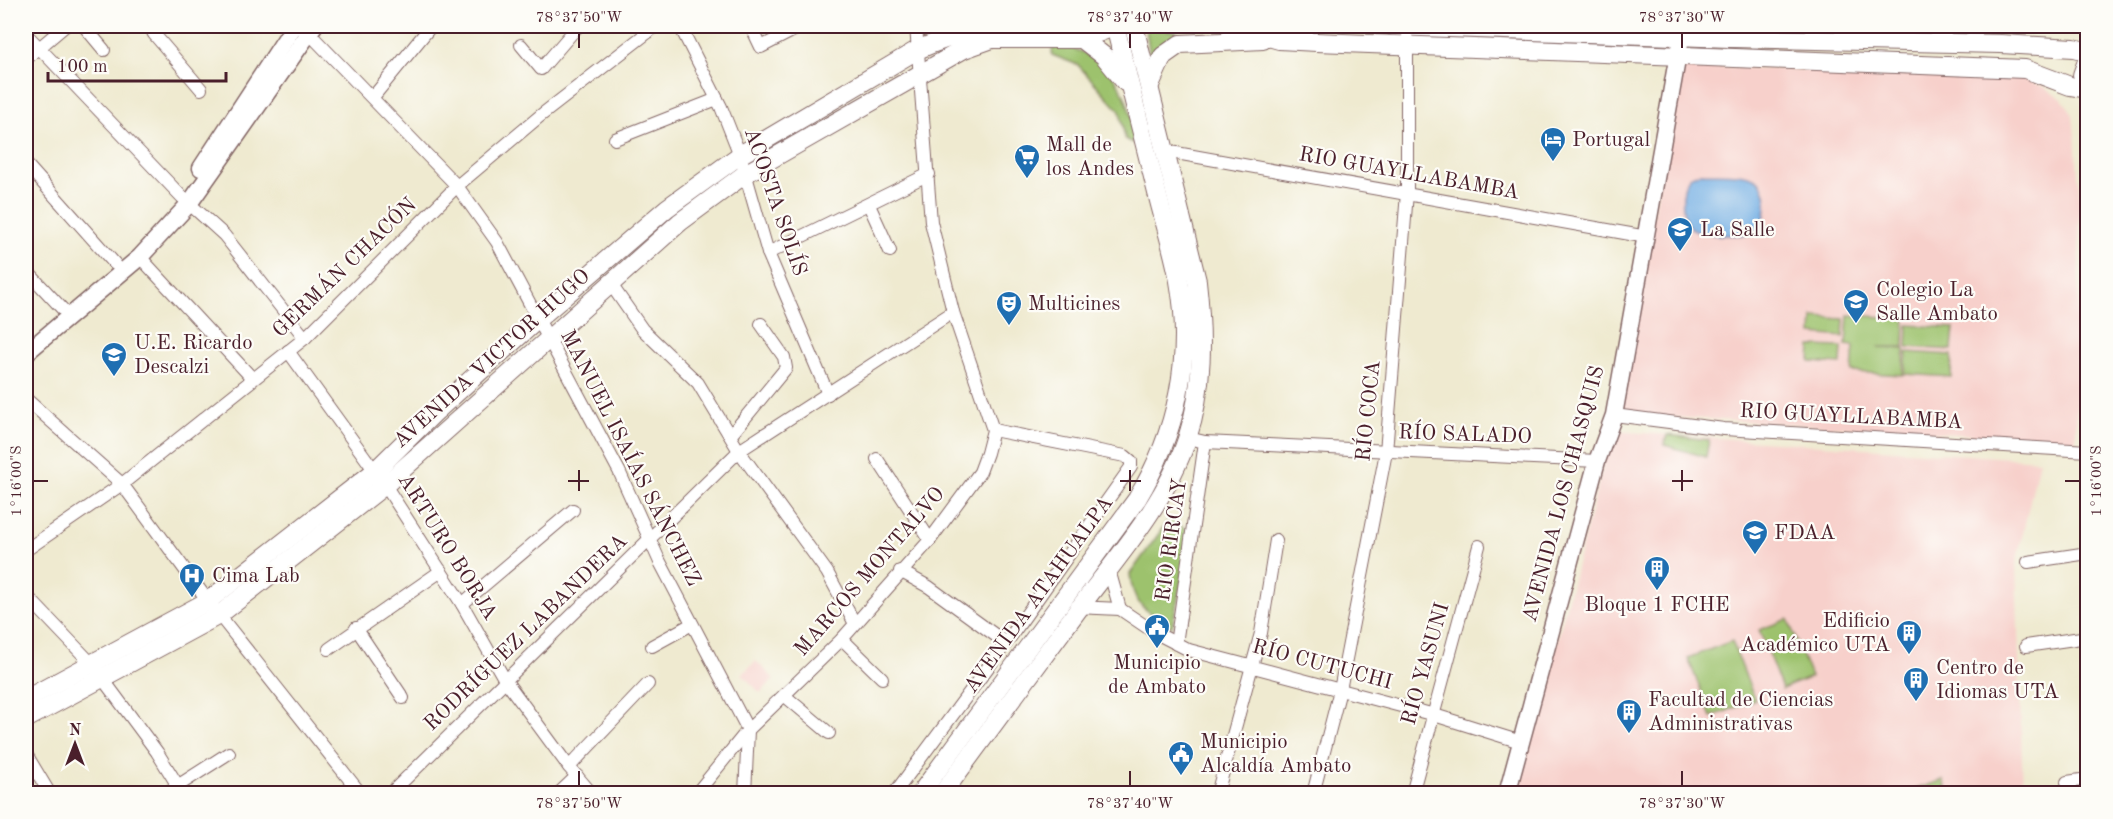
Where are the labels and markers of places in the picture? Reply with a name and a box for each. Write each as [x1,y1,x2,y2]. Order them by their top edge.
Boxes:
hotel icon: Portugal [1538,125,1568,163]
place label: Portugal [1572,130,1650,151]
place label: Mall de los Andes [1046,135,1134,180]
supermarket icon: Mall de los Andes [1012,142,1042,180]
school or university icon: La Salle [1665,215,1695,253]
place label: La Salle [1700,220,1775,241]
place label: Colegio La Salle Ambato [1876,280,1998,325]
school or university icon: Colegio La Salle Ambato [1841,287,1871,325]
theatre icon: Multicines [994,289,1024,327]
place label: Multicines [1028,294,1120,315]
place label: U.E. Ricardo Descalzi [134,333,253,378]
school or university icon: U.E. Ricardo Descalzi [99,340,129,378]
school or university icon: FDAA [1740,518,1770,556]
place label: FDAA [1774,523,1835,544]
building icon: Bloque 1 FCHE [1642,554,1672,592]
hospital icon: Cima Lab [177,561,207,599]
place label: Cima Lab [212,566,300,587]
place label: Bloque 1 FCHE [1584,595,1730,616]
place label: Edificio Académico UTA [1740,611,1890,656]
public building icon: Municipio de Ambato [1142,612,1172,650]
building icon: Edificio Académico UTA [1894,618,1924,656]
place label: Municipio de Ambato [1108,653,1206,698]
place label: Centro de Idiomas UTA [1936,658,2059,703]
building icon: Centro de Idiomas UTA [1901,665,1931,703]
place label: Facultad de Ciencias Administrativas [1648,690,1833,735]
building icon: Facultad de Ciencias Administrativas [1614,697,1644,735]
place label: Municipio Alcaldía Ambato [1200,732,1351,777]
public building icon: Municipio Alcaldía Ambato [1166,739,1196,777]

